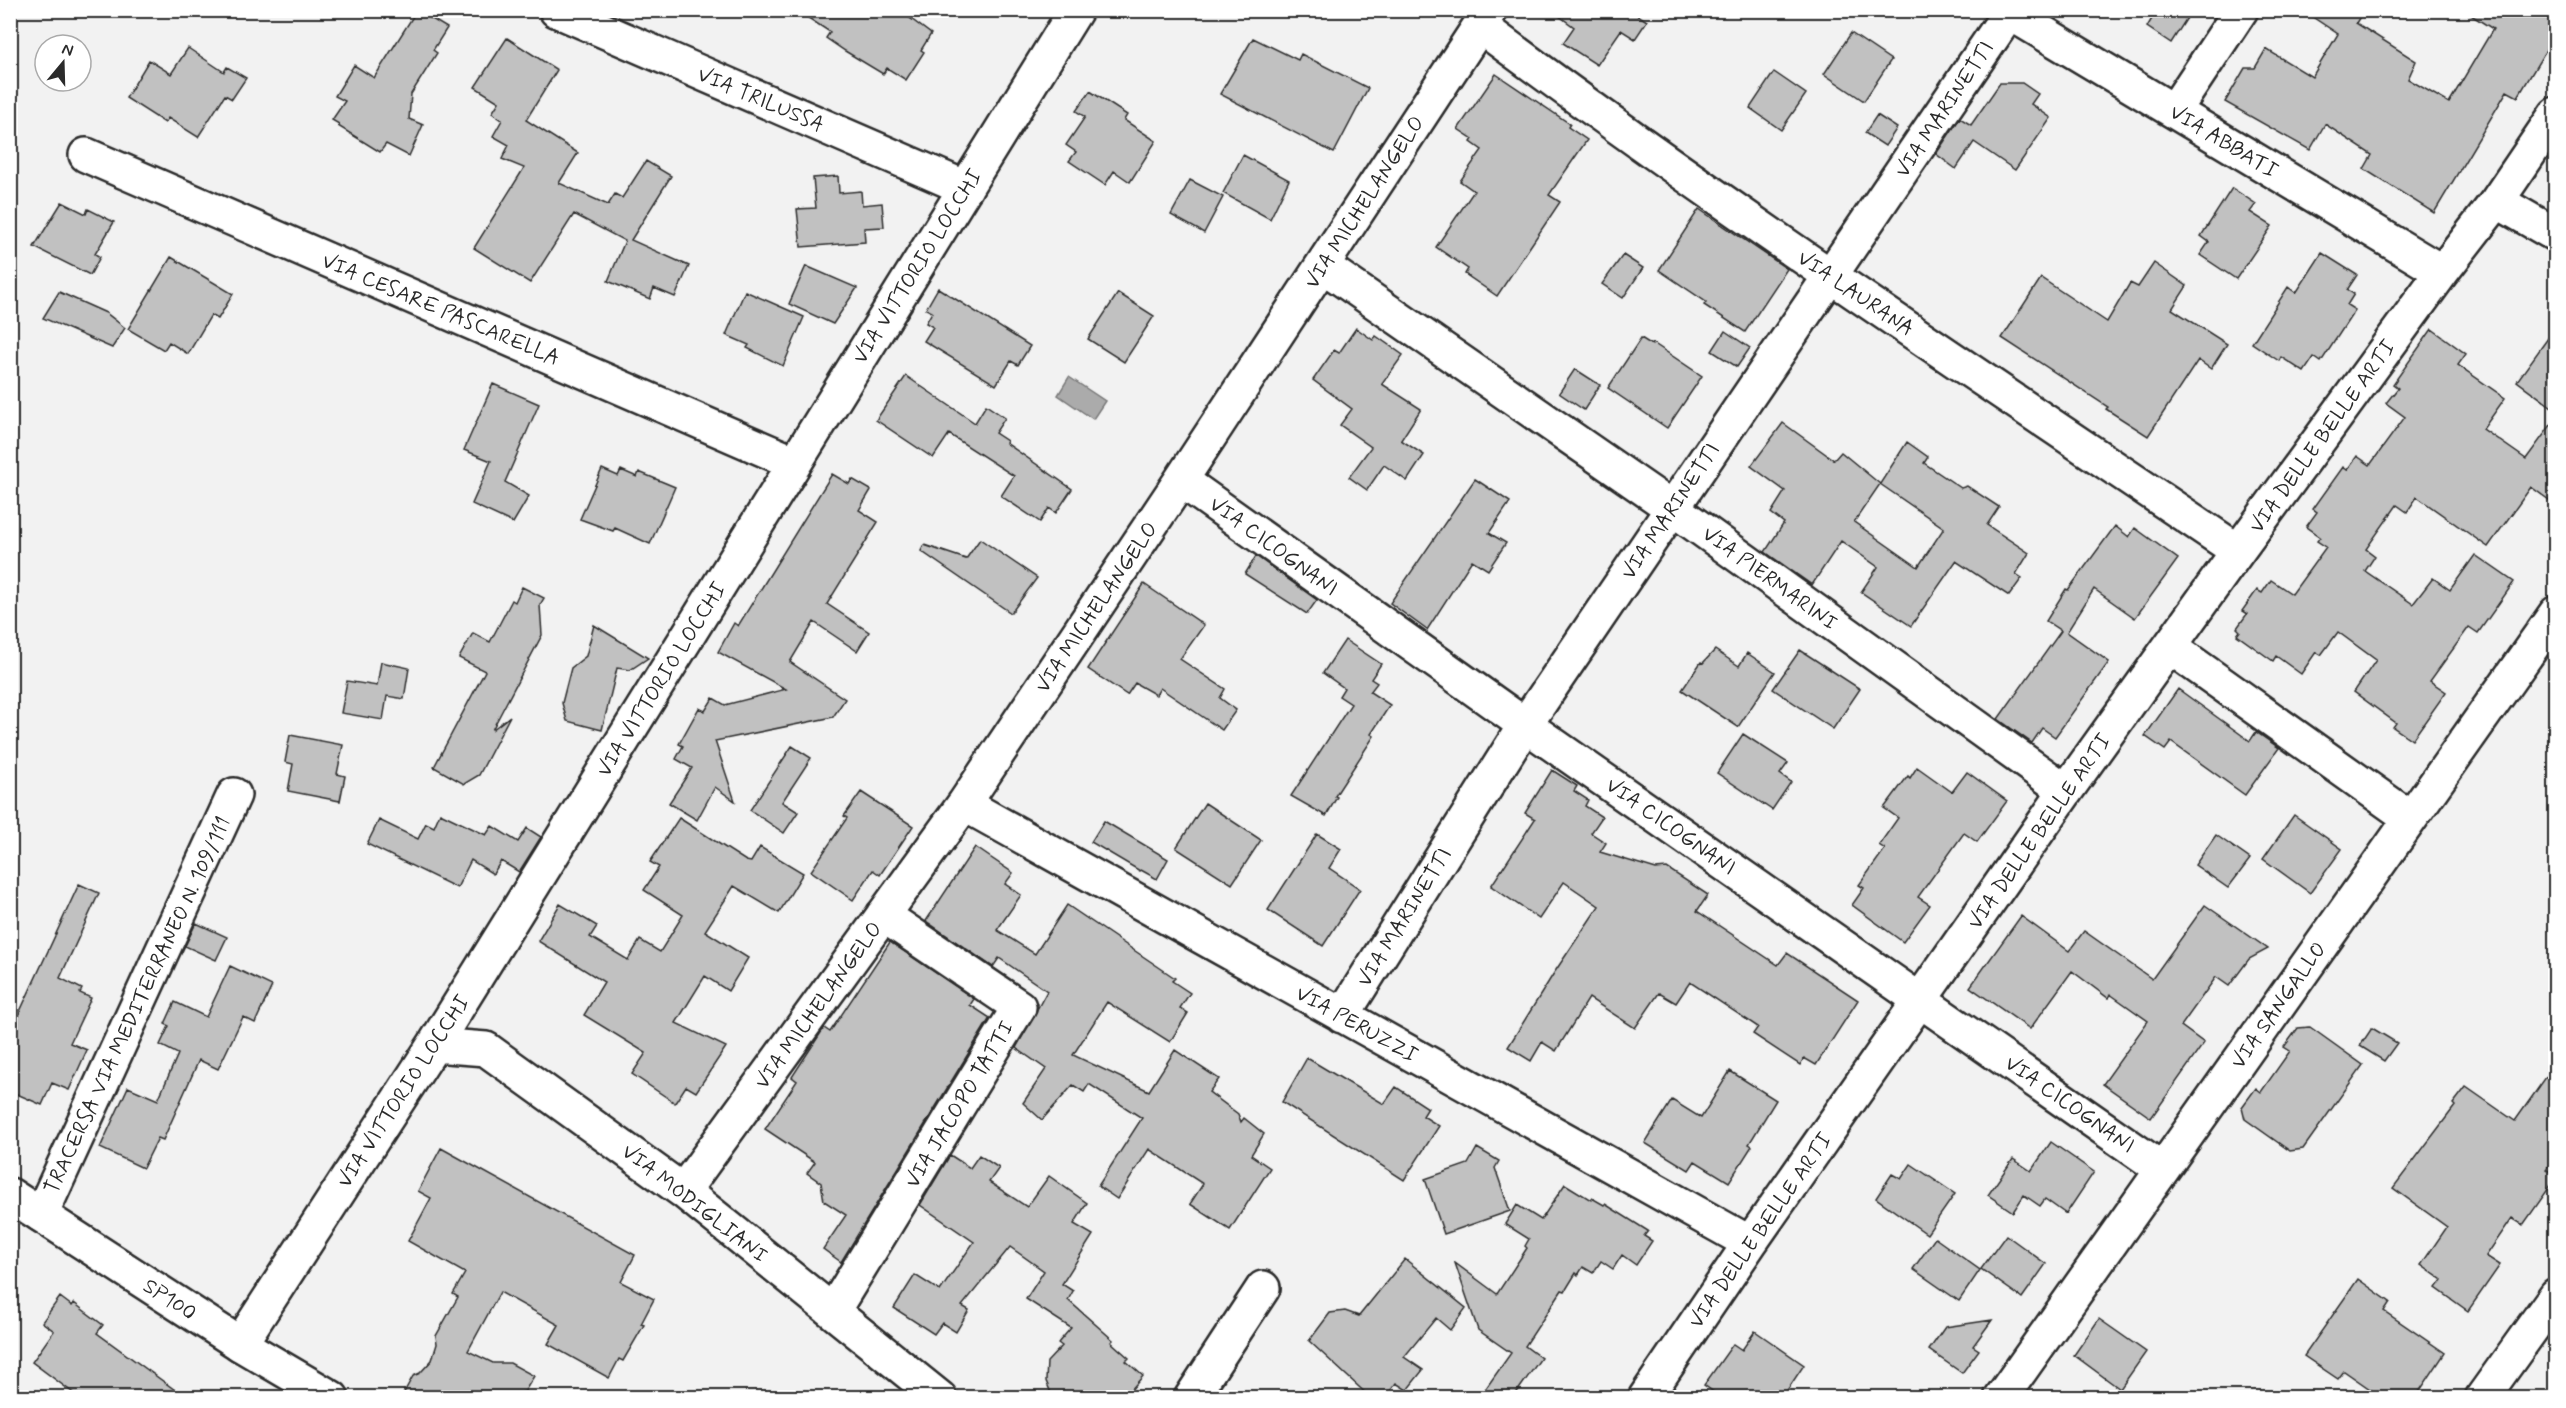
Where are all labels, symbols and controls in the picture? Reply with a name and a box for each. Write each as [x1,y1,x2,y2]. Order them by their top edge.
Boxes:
north arrow [33,33,93,93]
street label: VIA MARINETTI [1889,36,2001,183]
text: N [59,39,76,62]
street label: VIA TRILUSSA [693,61,828,139]
street label: VIA ABBATI [2164,98,2283,185]
street label: VIA MICHELANGELO [1298,111,1431,294]
street label: VIA VITTORIO LOCCHI [846,164,989,369]
street label: VIA LAURANA [1792,244,1919,343]
street label: VIA CESARE PASCARELLA [317,247,564,373]
street label: VIA DELLE BELLE ARTI [2243,334,2403,539]
street label: VIA MARINETTI [1615,438,1727,585]
street label: VIA CICOGNANI [1203,491,1343,603]
street label: VIA MICHELANGELO [1029,517,1165,699]
street label: VIA PIERMARINI [1696,520,1843,637]
street label: VIA VITTORIO LOCCHI [590,577,733,782]
street label: VIA DELLE BELLE ARTI [1962,728,2118,935]
street label: VIA CICOGNANI [1600,772,1741,882]
street label: TRACERSA VIA MEDITERRANEO N. 109/111 [38,812,238,1199]
street label: VIA MARINETTI [1351,843,1459,992]
street label: VIA MICHELANGELO [749,916,889,1095]
street label: VIA SANGALLO [2225,937,2333,1075]
street label: VIA PERUZZI [1290,980,1423,1070]
street label: VIA VITTORIO LOCCHI [331,990,477,1193]
street label: VIA JACOPO TATTI [899,1016,1021,1193]
street label: VIA CICOGNANI [1999,1050,2140,1160]
street label: VIA DELLE BELLE ARTI [1683,1127,1839,1334]
street label: VIA MODIGLIANI [616,1138,773,1270]
street label: SP100 [137,1272,201,1327]

